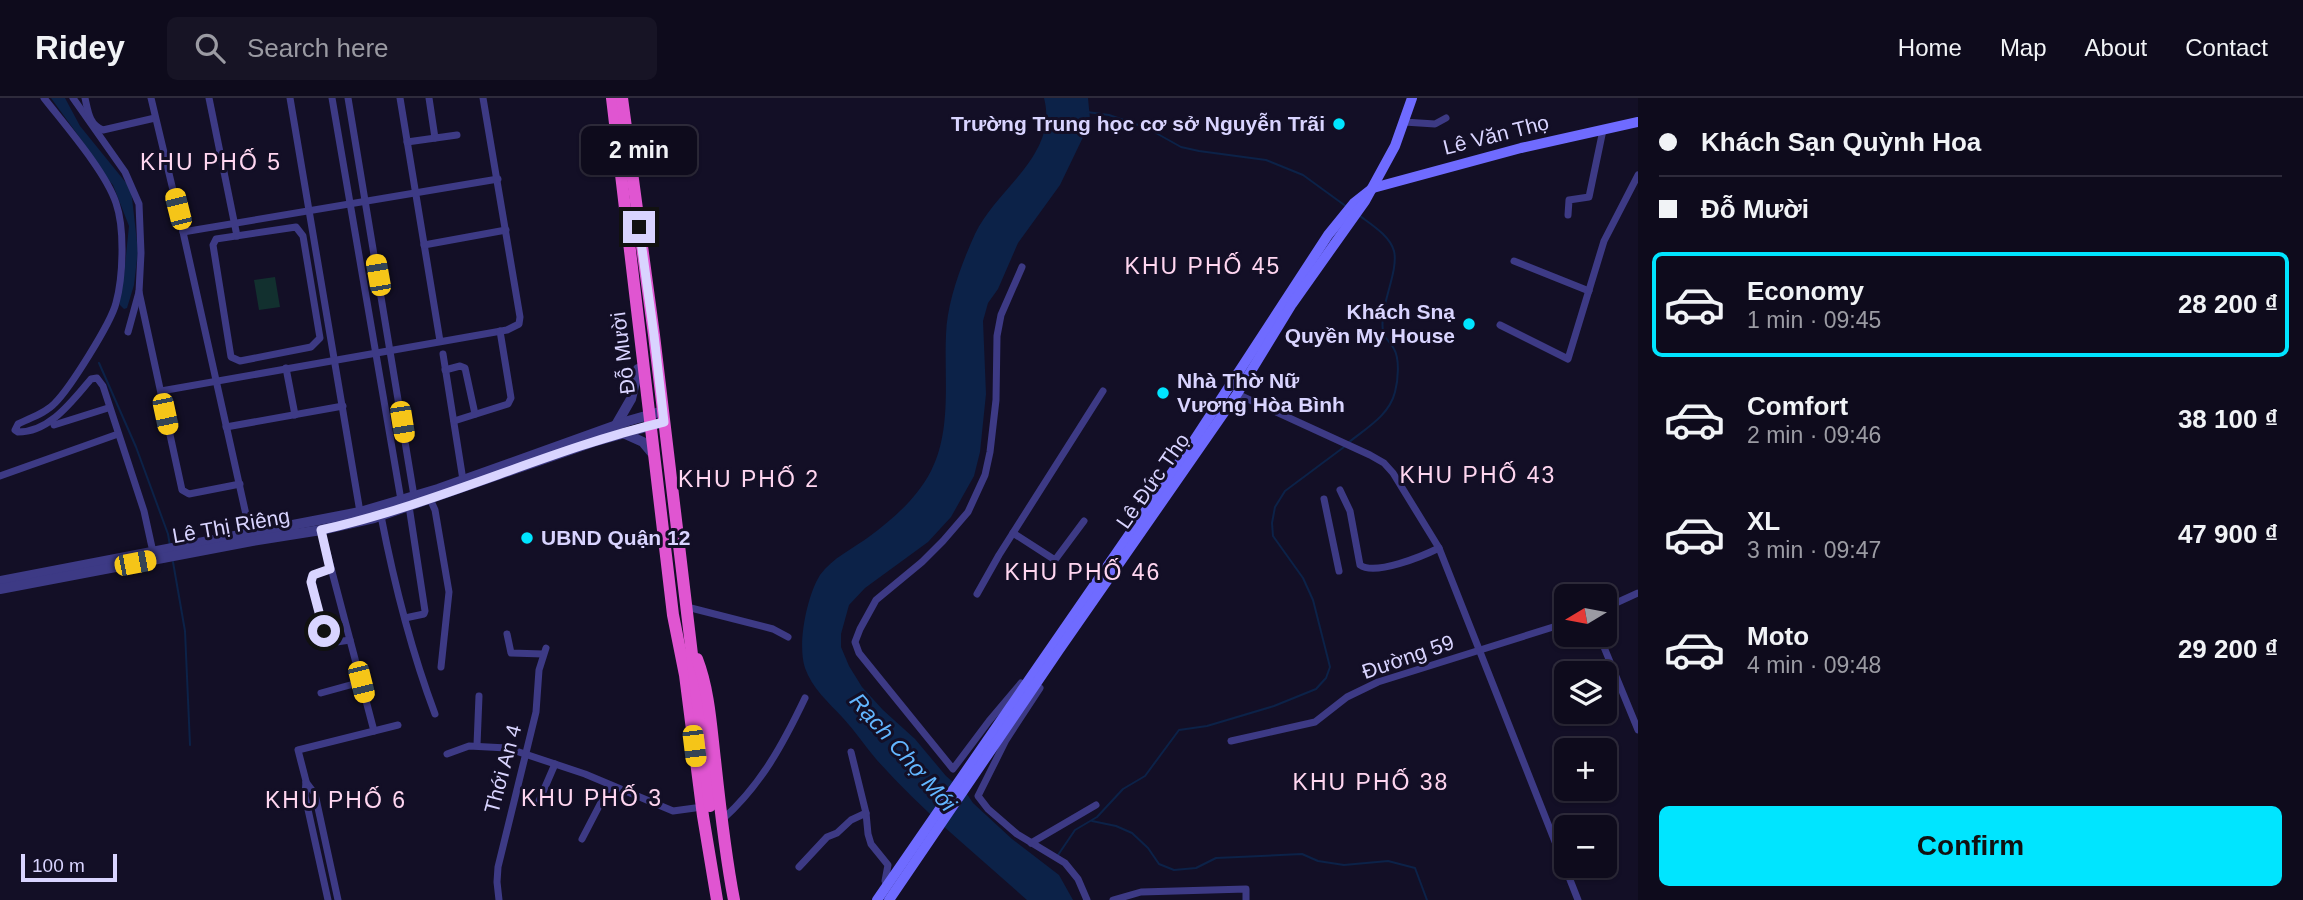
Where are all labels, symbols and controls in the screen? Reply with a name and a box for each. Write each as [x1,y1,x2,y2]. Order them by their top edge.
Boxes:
search box [167,17,657,80]
text: Ridey [35,29,125,66]
icon: search [191,29,229,67]
text: Search here [247,33,389,63]
text: Home [1898,34,1962,61]
text: Map [2000,34,2047,61]
text: About [2085,34,2147,61]
text: Contact [2185,34,2268,61]
street label: Lê Văn Thọ [1441,110,1551,159]
place label: Trường Trung học cơ sở Nguyễn Trãi [951,112,1325,135]
marker: Trường Trung học cơ sở Nguyễn Trãi [1331,116,1347,132]
callout: 2 min [581,125,697,174]
text: Khách Sạn Quỳnh Hoa [1701,127,1981,157]
text: 2 min [609,137,669,163]
district label: KHU PHỐ 5 [140,148,282,175]
car [163,186,194,232]
text: Đỗ Mười [1701,194,1809,224]
route end [623,211,655,243]
car [365,252,392,298]
district label: KHU PHỐ 45 [1125,252,1281,279]
icon: car [1663,273,1726,336]
text: Economy [1747,276,1864,306]
text: 28 200 ₫ [2178,289,2278,319]
place label: Khách Snạ Quyền My House [1285,300,1455,347]
text: 1 min · 09:45 [1747,307,1881,333]
street label: Đỗ Mười [606,311,639,395]
marker: Khách Snạ Quyền My House [1461,316,1477,332]
place label: Nhà Thờ Nữ Vương Hòa Bình [1177,369,1345,416]
marker: Nhà Thờ Nữ Vương Hòa Bình [1155,385,1171,401]
icon: car [1663,388,1726,451]
car [151,391,180,437]
text: Comfort [1747,391,1848,421]
car [389,400,416,444]
text: 38 100 ₫ [2178,404,2278,434]
text: 2 min · 09:46 [1747,422,1881,448]
street label: Lê Đức Thọ [1111,429,1194,533]
district label: KHU PHỐ 43 [1400,461,1556,488]
district label: KHU PHỐ 2 [678,465,820,492]
icon: car [1663,503,1726,566]
street label: Lê Thị Riêng [170,504,291,547]
text: XL [1747,506,1780,536]
text: 47 900 ₫ [2178,519,2278,549]
place label: UBND Quận 12 [541,526,690,549]
marker: UBND Quận 12 [519,530,535,546]
text: 3 min · 09:47 [1747,537,1881,563]
car [113,549,158,577]
district label: KHU PHỐ 46 [1005,558,1161,585]
north arrow [1554,584,1617,648]
map controls [1554,584,1617,878]
route start [308,615,340,647]
icon: car [1663,618,1726,681]
text: Moto [1747,621,1809,651]
street label: Đường 59 [1359,630,1457,683]
text: 29 200 ₫ [2178,634,2278,664]
text: 4 min · 09:48 [1747,652,1881,678]
car [346,659,377,705]
button: layers [1554,661,1617,724]
water label: Rạch Chợ Mới [845,688,962,817]
street label: Thới An 4 [480,722,525,816]
car [682,724,707,768]
button: + [1554,738,1617,801]
district label: KHU PHỐ 38 [1293,768,1449,795]
district label: KHU PHỐ 3 [521,784,663,811]
district label: KHU PHỐ 6 [265,786,407,813]
button: Confirm [1659,806,2282,886]
button: − [1554,815,1617,878]
scale bar [21,851,117,883]
text: 100 m [32,855,85,876]

